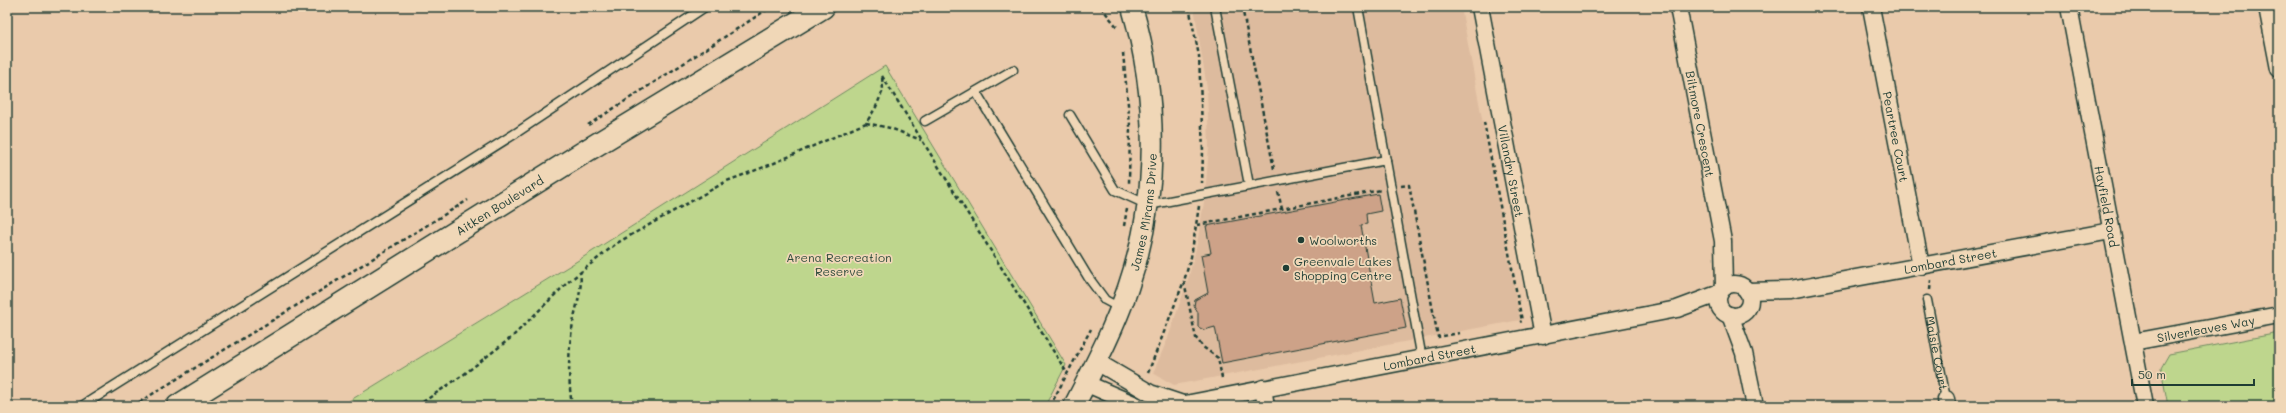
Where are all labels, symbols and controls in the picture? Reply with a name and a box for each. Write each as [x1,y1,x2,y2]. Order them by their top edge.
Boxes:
street label: Biltmore Crescent [1682,69,1719,178]
street label: Peartree Court [1879,90,1913,183]
street label: Villandry Street [1495,124,1528,218]
street label: James Mirams Drive [1126,153,1160,272]
street label: Hayfield Road [2091,164,2123,249]
street label: Aitken Boulevard [452,171,547,239]
place label: Woolworths [1309,232,1377,248]
marker: Woolworths [1296,235,1306,245]
street label: Lombard Street [1903,244,1998,277]
park label: Arena Recreation Reserve [786,249,892,279]
place label: Greenvale Lakes Shopping Centre [1294,253,1392,283]
marker: Greenvale Lakes Shopping Centre [1281,263,1291,273]
street label: Silverleaves Way [2156,312,2256,345]
street label: Maisie Court [1922,315,1952,391]
street label: Lombard Street [1382,340,1477,374]
scale bar [2132,361,2254,387]
text: 50 m [2138,366,2166,382]

